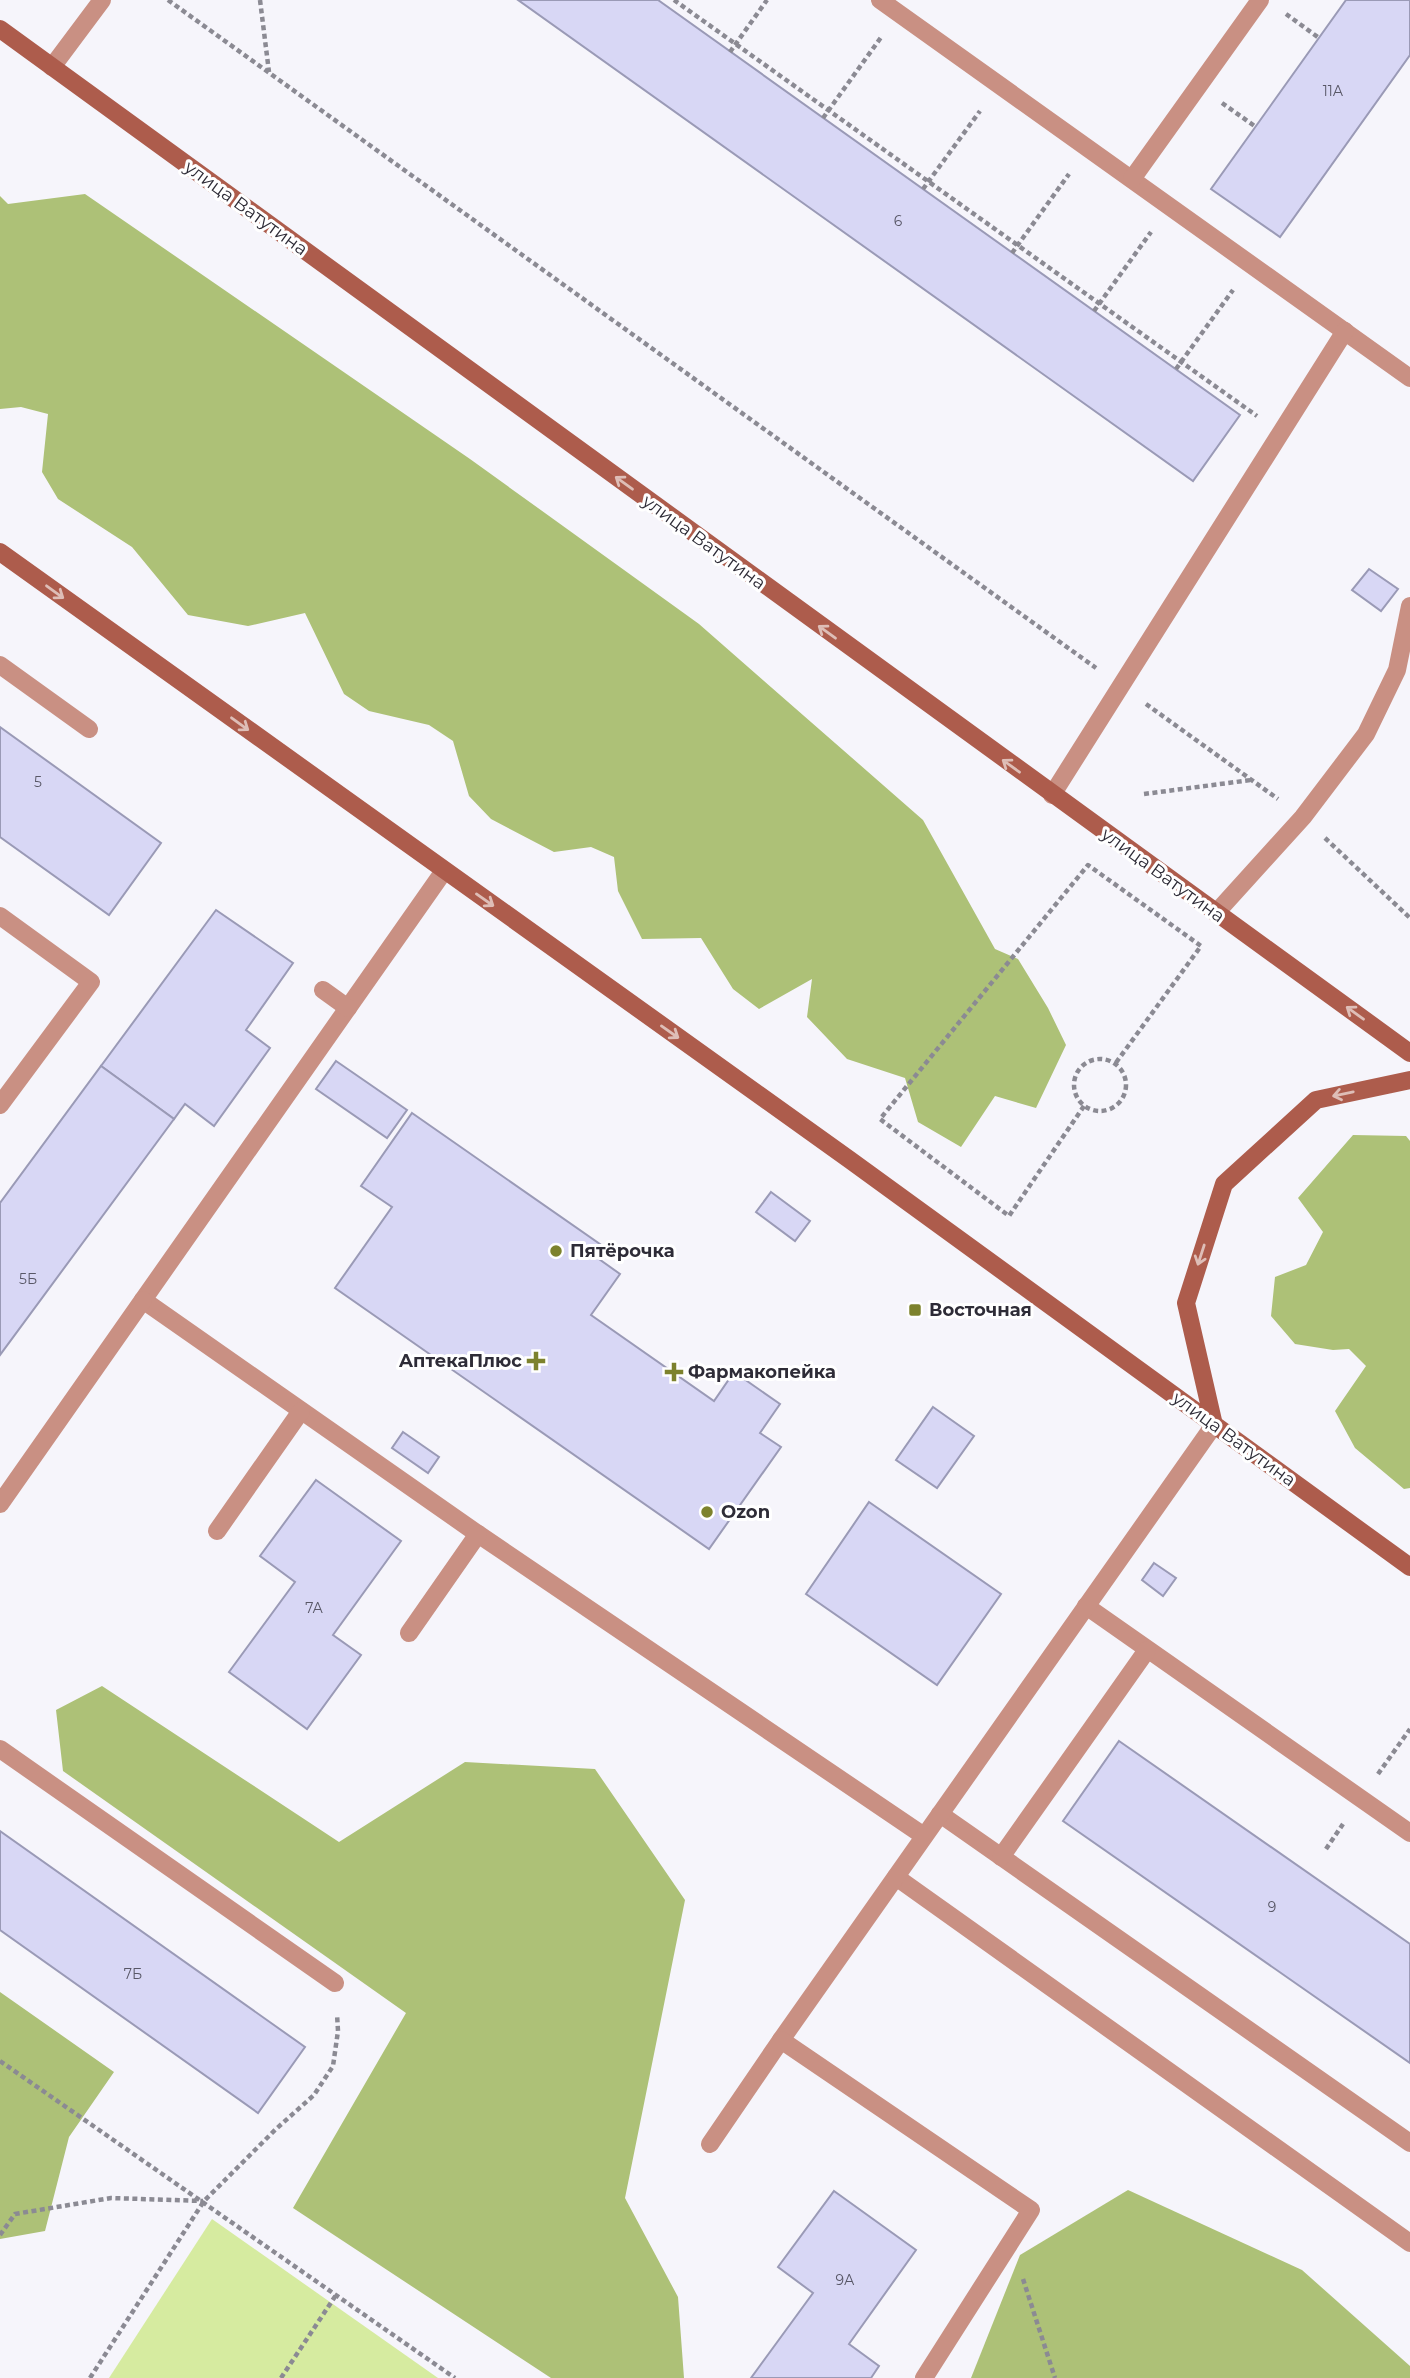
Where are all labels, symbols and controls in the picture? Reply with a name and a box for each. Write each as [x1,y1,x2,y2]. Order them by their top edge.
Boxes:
house number: 11А [1323,82,1344,100]
street label: улица Ватутина [179,155,312,260]
house number: 6 [894,212,903,230]
one-way arrow [615,476,634,490]
street label: улица Ватутина [637,489,770,594]
one-way arrow [45,585,64,599]
one-way arrow [818,624,837,639]
one-way arrow [230,717,249,732]
one-way arrow [1002,758,1021,773]
house number: 5 [34,773,42,791]
street label: улица Ватутина [1096,822,1229,927]
one-way arrow [475,893,494,907]
one-way arrow [1346,1006,1365,1021]
one-way arrow [660,1025,679,1039]
one-way arrow [1332,1088,1355,1102]
place label: Пятёрочка [570,1240,675,1262]
marker: Пятёрочка [548,1243,564,1259]
one-way arrow [1194,1244,1206,1266]
house number: 5Б [19,1270,37,1288]
place label: Восточная [929,1299,1032,1321]
marker: Восточная [907,1302,923,1318]
place label: АптекаПлюс [399,1350,522,1372]
marker: АптекаПлюс [528,1353,544,1369]
place label: Фармакопейка [688,1361,836,1383]
marker: Фармакопейка [666,1364,682,1380]
street label: улица Ватутина [1167,1386,1300,1491]
place label: Ozon [721,1501,770,1523]
marker: Ozon [699,1504,715,1520]
house number: 7А [305,1599,323,1617]
house number: 9 [1268,1898,1276,1916]
house number: 7Б [124,1965,142,1983]
house number: 9А [836,2271,855,2289]

